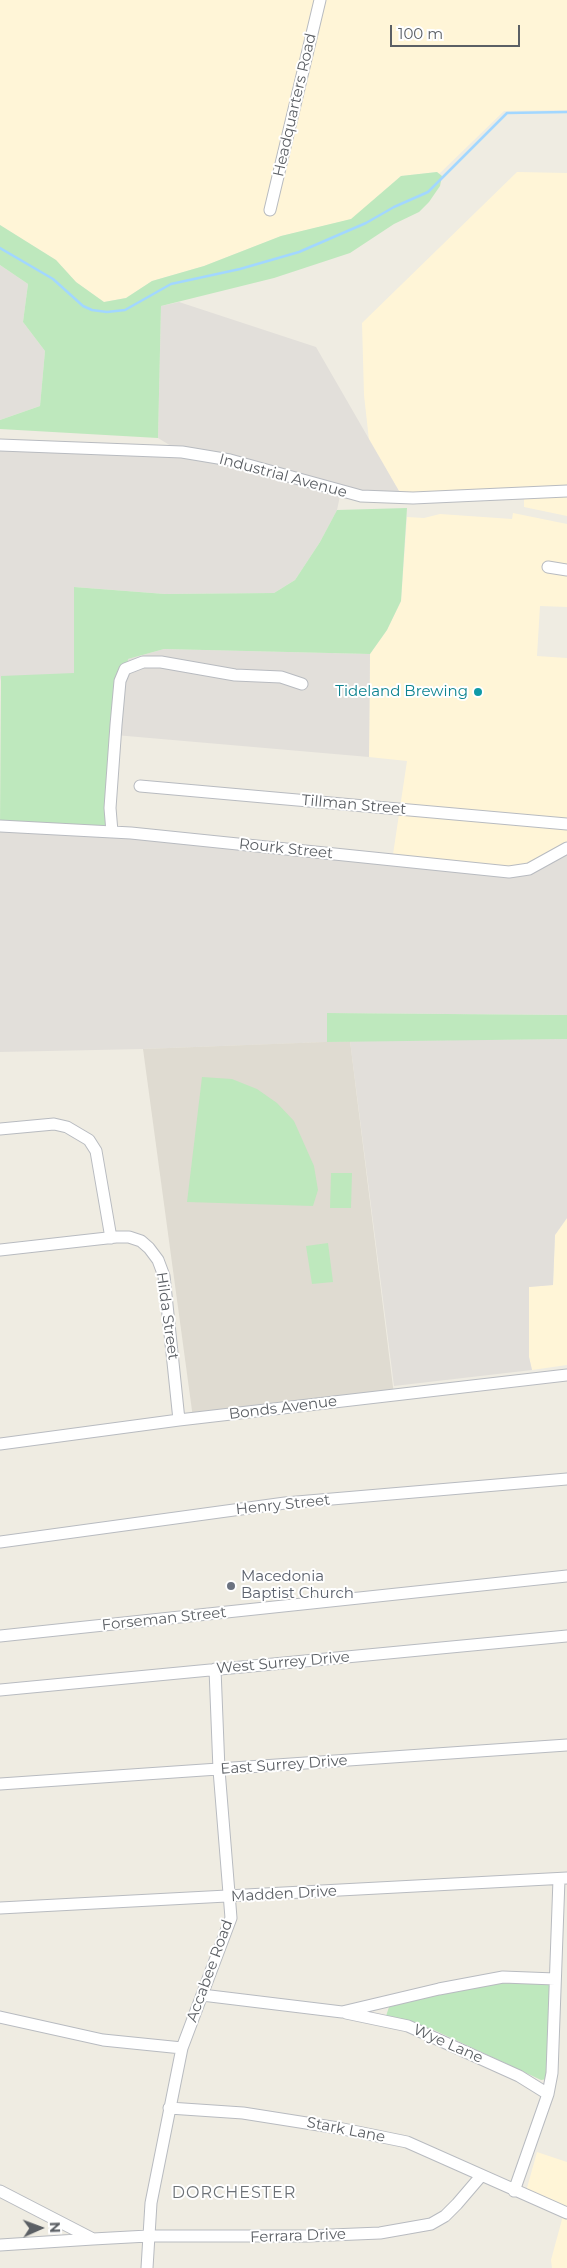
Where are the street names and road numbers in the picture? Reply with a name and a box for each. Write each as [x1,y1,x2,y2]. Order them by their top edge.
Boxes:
street label: Headquarters Road [270,32,320,178]
street label: Industrial Avenue [217,450,349,502]
street label: Tillman Street [301,791,407,819]
street label: Rourk Street [238,835,334,863]
street label: Hilda Street [152,1271,182,1361]
street label: Bonds Avenue [228,1392,338,1424]
street label: Henry Street [235,1491,331,1519]
street label: Forseman Street [101,1604,227,1634]
street label: West Surrey Drive [216,1648,350,1678]
street label: East Surrey Drive [220,1752,348,1778]
street label: Madden Drive [231,1882,337,1906]
street label: Accabee Road [183,1917,237,2025]
street label: Wye Lane [410,2021,486,2067]
street label: Stark Lane [305,2114,387,2146]
street label: Ferrara Drive [250,2225,346,2247]

